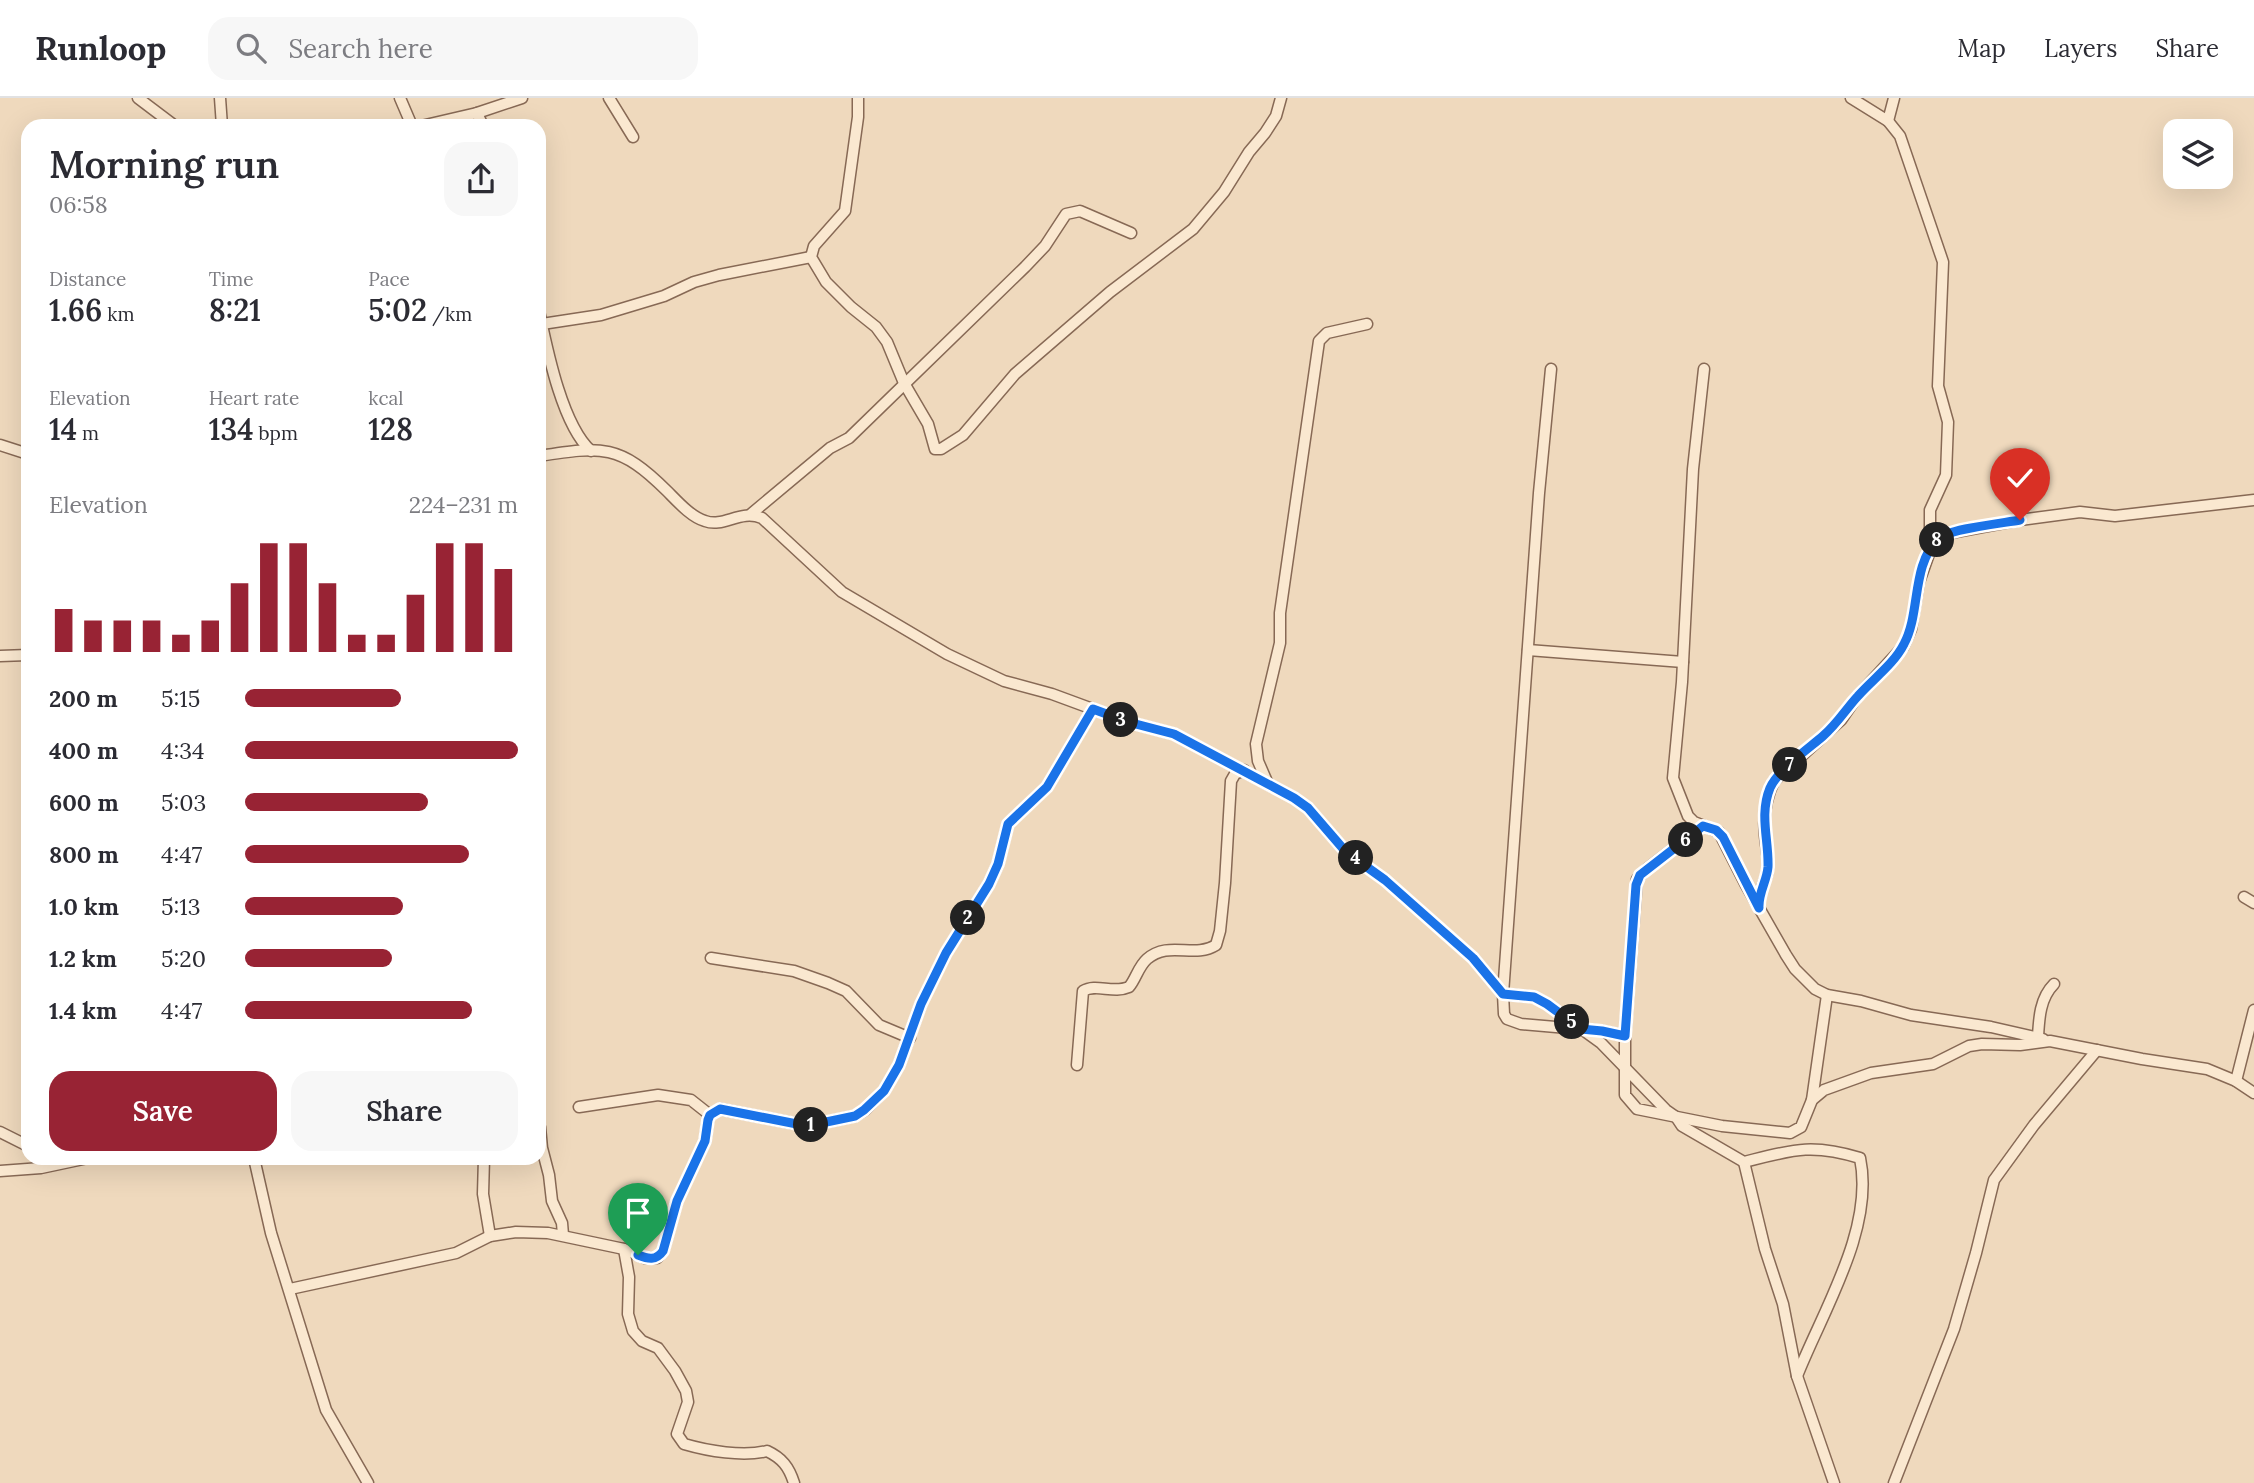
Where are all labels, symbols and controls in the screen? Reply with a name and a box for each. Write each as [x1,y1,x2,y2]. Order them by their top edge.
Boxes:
search box [208,17,698,80]
text: Runloop [35,27,166,69]
icon: search [232,29,270,67]
text: Search here [288,32,433,65]
text: Map [1957,33,2006,64]
text: Layers [2044,33,2117,64]
text: Share [2155,33,2219,64]
map controls [2163,119,2233,189]
button: layers [2163,119,2233,189]
text: Morning run [49,140,279,188]
button: share [444,142,518,216]
text: 06:58 [49,190,108,219]
text: Distance [49,267,126,291]
text: Time [209,267,253,291]
text: Pace [368,267,410,291]
text: 1.66 [49,291,102,329]
text: 8:21 [209,291,261,329]
text: 5:02 [368,291,427,329]
text: km [102,302,135,326]
text: /km [427,302,472,326]
text: Elevation [49,386,131,410]
text: Heart rate [209,386,299,410]
text: kcal [368,386,403,410]
text: 14 [49,410,77,448]
text: 134 [209,410,254,448]
text: 128 [368,410,413,448]
text: m [77,421,99,445]
text: bpm [254,421,298,445]
pin [1990,448,2050,520]
icon: check [2001,459,2039,497]
text: Elevation [49,490,148,519]
text: 224–231 m [409,490,518,519]
pin: 8 [1920,522,1954,558]
text: 8 [1931,527,1942,551]
text: 200 m [49,684,118,713]
text: 5:15 [161,684,200,713]
pin: 3 [1104,702,1138,738]
text: 3 [1115,707,1126,731]
text: 400 m [49,736,118,765]
text: 4:34 [161,736,205,765]
pin: 7 [1772,748,1808,782]
text: 7 [1785,752,1794,776]
text: 600 m [49,788,119,817]
text: 5:03 [161,788,206,817]
pin: 6 [1668,822,1704,858]
text: 6 [1680,827,1691,851]
text: 800 m [49,840,119,869]
text: 4:47 [161,840,202,869]
pin: 4 [1338,840,1374,876]
text: 4 [1350,845,1361,869]
text: 1.0 km [49,892,119,921]
text: 5:13 [161,892,200,921]
pin: 2 [950,900,986,936]
text: 2 [962,905,973,929]
text: 1.2 km [49,944,117,973]
text: 5:20 [161,944,206,973]
text: 1.4 km [49,996,117,1025]
text: 4:47 [161,996,202,1025]
pin: 5 [1554,1004,1590,1040]
text: 5 [1566,1009,1577,1033]
button: Save [49,1071,277,1151]
button: Share [291,1071,518,1151]
pin: 1 [794,1108,828,1142]
text: 1 [807,1112,814,1136]
pin [608,1183,668,1255]
icon: arrive [619,1194,657,1232]

